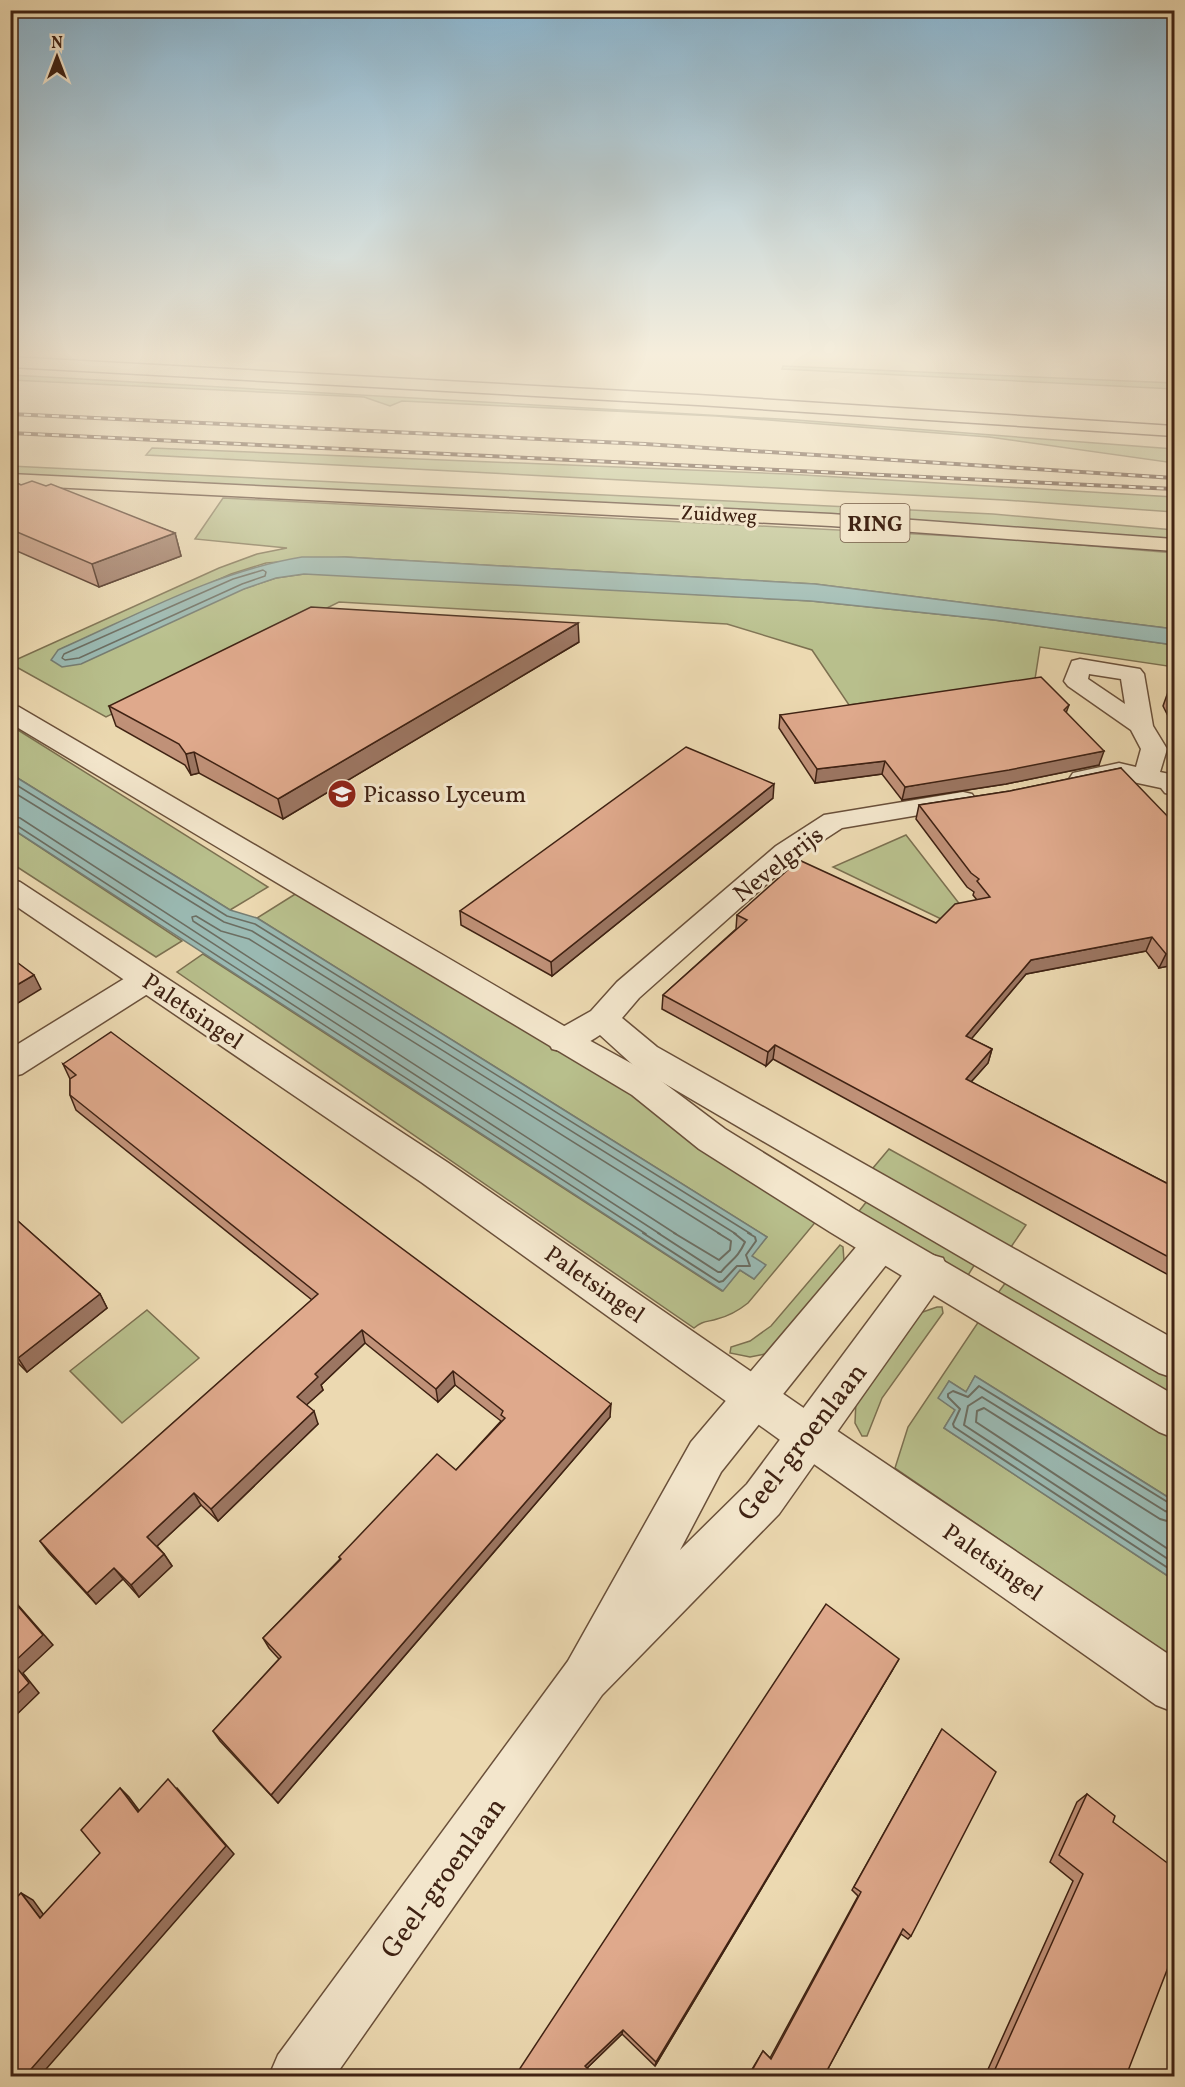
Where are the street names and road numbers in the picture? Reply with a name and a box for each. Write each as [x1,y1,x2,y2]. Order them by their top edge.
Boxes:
street label: Zuidweg [680,500,758,532]
road number: RING [840,504,910,542]
street label: Nevelgrijs [727,819,832,912]
street label: Paletsingel [134,966,249,1059]
street label: Paletsingel [537,1239,651,1333]
street label: Geel-groenlaan [729,1355,877,1530]
street label: Paletsingel [935,1517,1049,1611]
street label: Geel-groenlaan [372,1790,516,1967]

